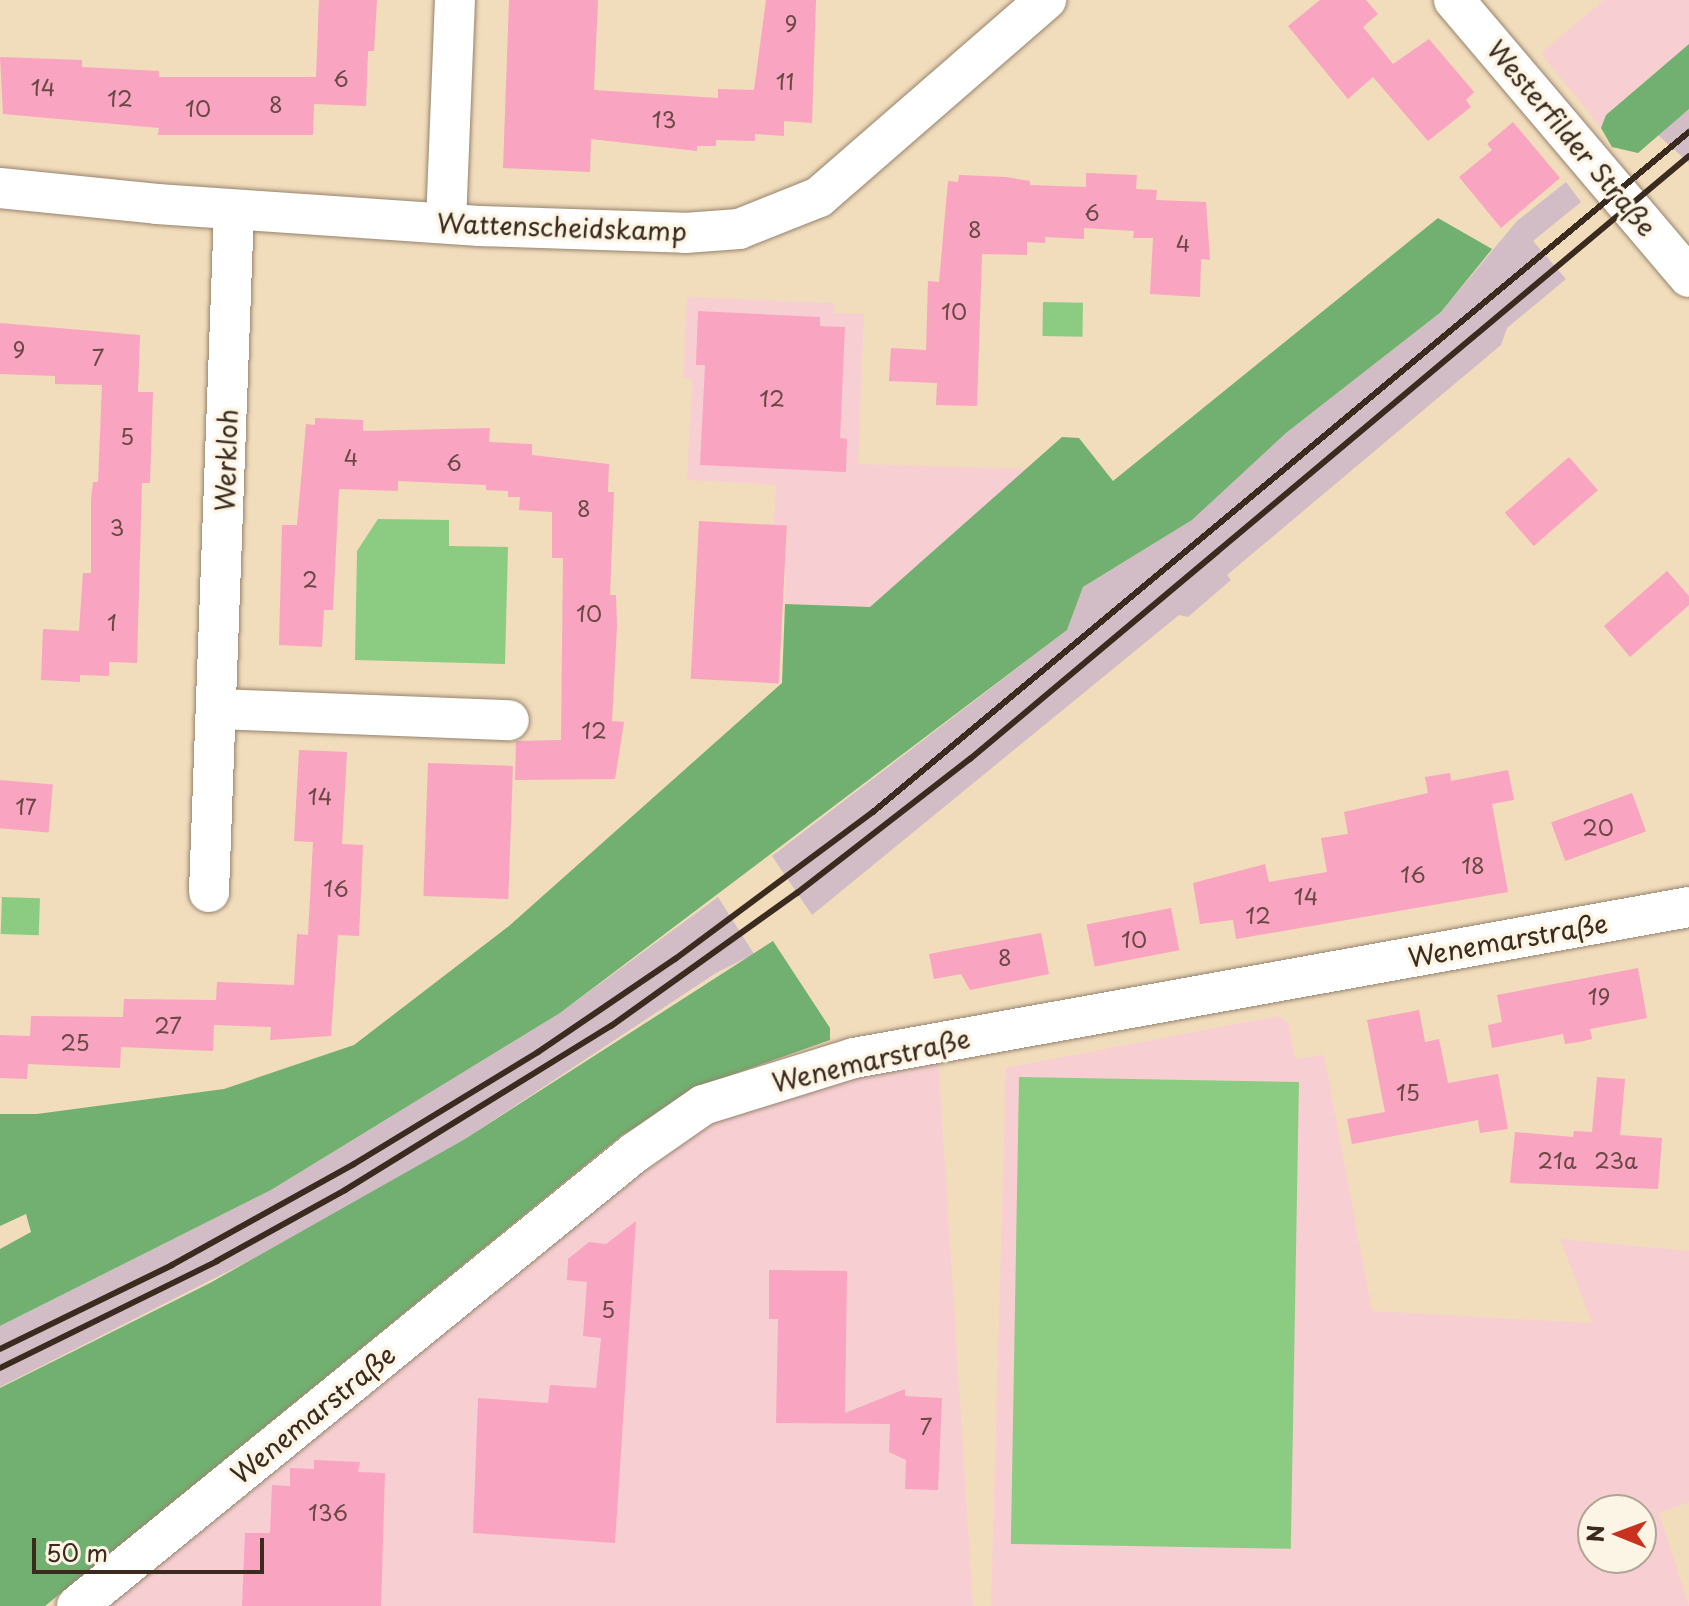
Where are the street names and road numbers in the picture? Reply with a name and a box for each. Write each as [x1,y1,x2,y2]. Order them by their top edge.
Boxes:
street label: Westerfilder Straße [1481,33,1663,243]
street label: Wattenscheidskamp [437,207,687,247]
street label: Werkloh [209,408,243,512]
street label: Wenemarstraße [1406,907,1610,973]
street label: Wenemarstraße [769,1022,973,1098]
street label: Wenemarstraße [225,1338,401,1490]

